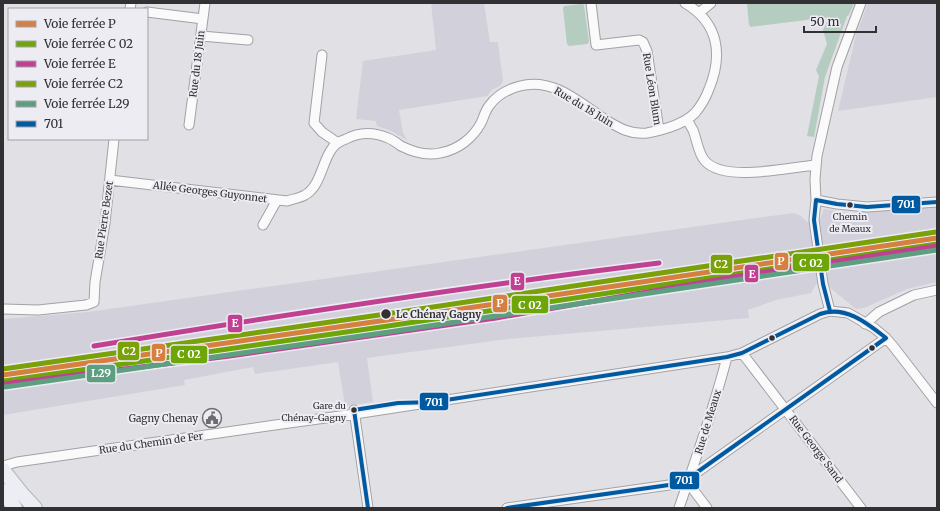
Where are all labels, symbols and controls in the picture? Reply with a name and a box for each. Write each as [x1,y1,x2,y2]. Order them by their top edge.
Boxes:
legend [8,8,148,140]
scale bar [804,8,876,34]
text: 50 m [810,14,839,29]
text: Voie ferrée P [43,16,116,31]
street label: Rue du 18 Juin [186,29,208,98]
text: Voie ferrée C 02 [43,36,133,51]
street label: Rue Léon Blum [640,52,664,126]
text: Voie ferrée E [43,56,116,71]
text: Voie ferrée C2 [43,76,123,91]
street label: Rue du 18 Juin [552,84,617,130]
text: Voie ferrée L29 [43,96,130,111]
text: 701 [44,116,64,131]
street label: Allée Georges Guyonnet [151,178,268,205]
street label: Rue Pierre Bezet [92,180,116,260]
line badge: 701 [891,195,921,214]
text: 701 [897,197,915,211]
marker: Chemin de Meaux [845,200,855,210]
place label: Chemin de Meaux [829,211,871,234]
line badge: P [774,252,789,271]
line badge: C 02 [792,253,830,272]
line badge: C2 [710,254,733,274]
text: P [777,254,785,268]
text: C 02 [799,256,823,270]
text: C2 [714,257,728,271]
line badge: E [744,264,759,283]
text: E [748,267,756,281]
line badge: E [510,272,525,291]
text: E [513,274,521,288]
line badge: P [492,294,508,313]
line badge: C 02 [511,295,549,314]
text: P [496,296,504,310]
text: C 02 [518,298,542,312]
marker: Le Chénay Gagny [379,307,393,321]
place label: Le Chénay Gagny [396,308,481,321]
line badge: E [227,314,243,333]
text: E [231,316,239,330]
unlabelled marker [767,333,777,343]
line badge: C2 [117,341,140,361]
line badge: P [151,343,166,362]
unlabelled marker [867,343,877,353]
text: C2 [122,344,136,358]
line badge: C 02 [170,345,208,364]
text: P [155,346,163,360]
text: C 02 [177,347,201,361]
line badge: L29 [86,364,116,383]
text: L29 [91,366,111,380]
street label: Rue de Meaux [692,388,724,456]
line badge: 701 [419,392,449,411]
text: 701 [425,395,443,409]
place label: Gare du Chénay-Gagny [281,400,347,423]
marker: Gare du Chénay-Gagny [349,405,359,415]
public building icon: Gagny Chenay [201,407,223,429]
place label: Gagny Chenay [129,412,198,425]
street label: Rue George Sand [786,413,846,485]
street label: Rue du Chemin de Fer [98,429,204,457]
line badge: 701 [669,471,700,490]
text: 701 [675,473,693,487]

